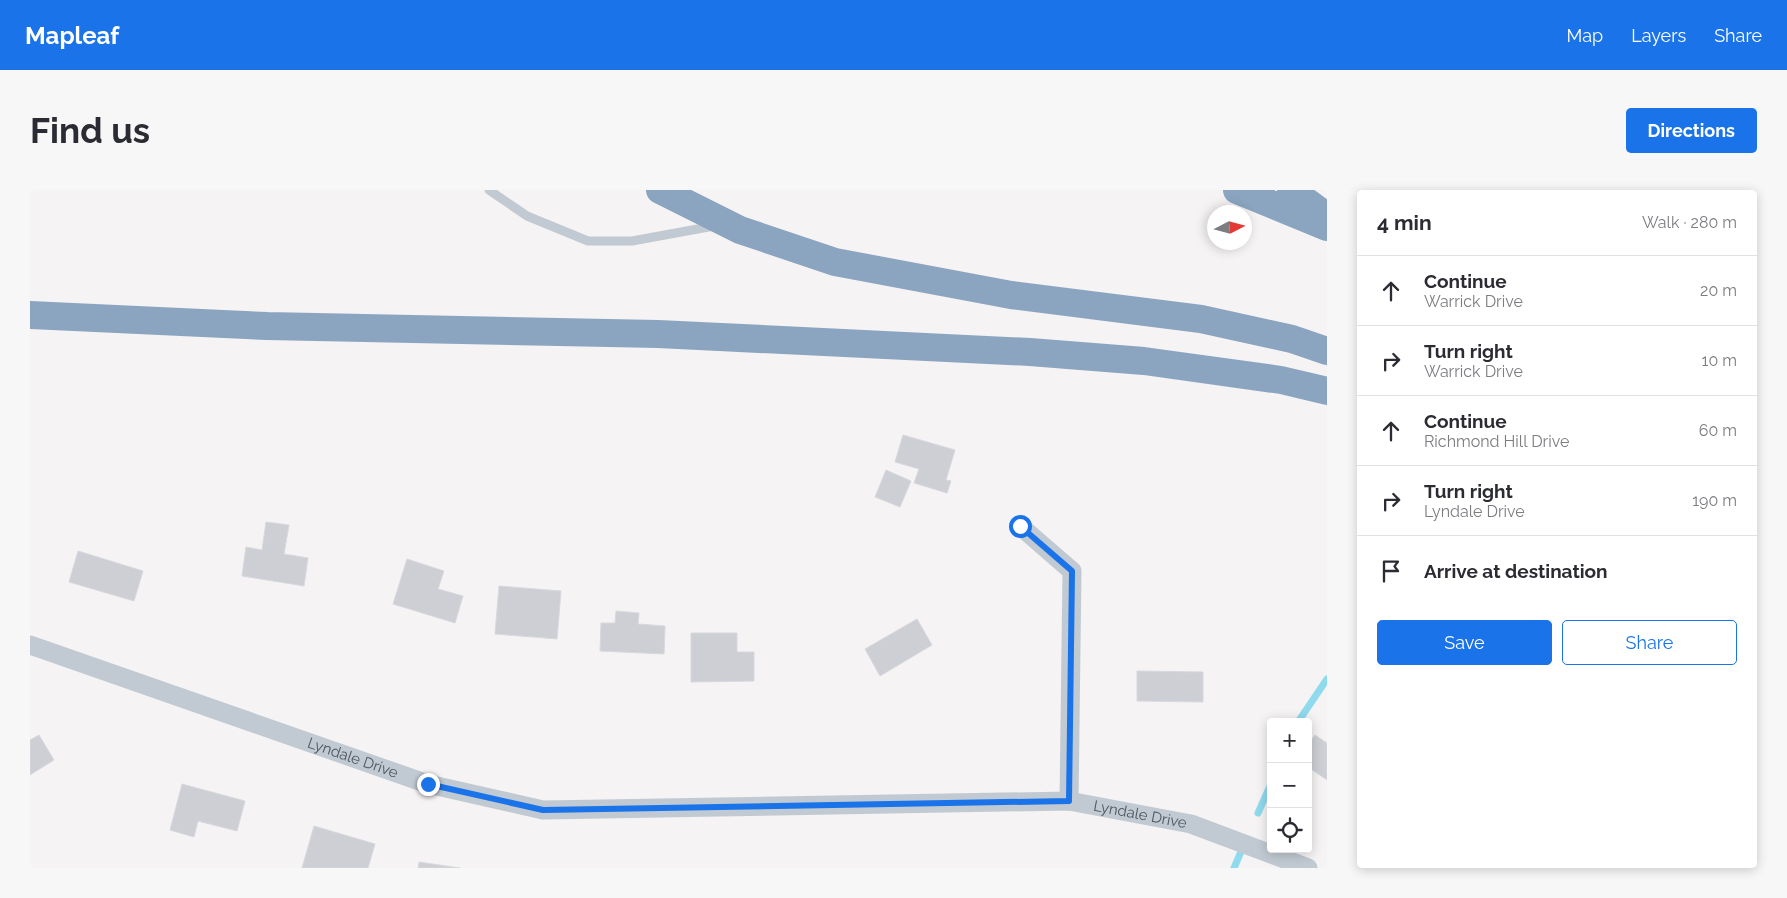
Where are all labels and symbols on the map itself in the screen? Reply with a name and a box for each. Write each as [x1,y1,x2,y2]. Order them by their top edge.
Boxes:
north arrow [1207,205,1252,250]
route start [1009,515,1032,538]
street label: Lyndale Drive [305,734,401,782]
route end [417,773,440,796]
street label: Lyndale Drive [1092,797,1188,832]

